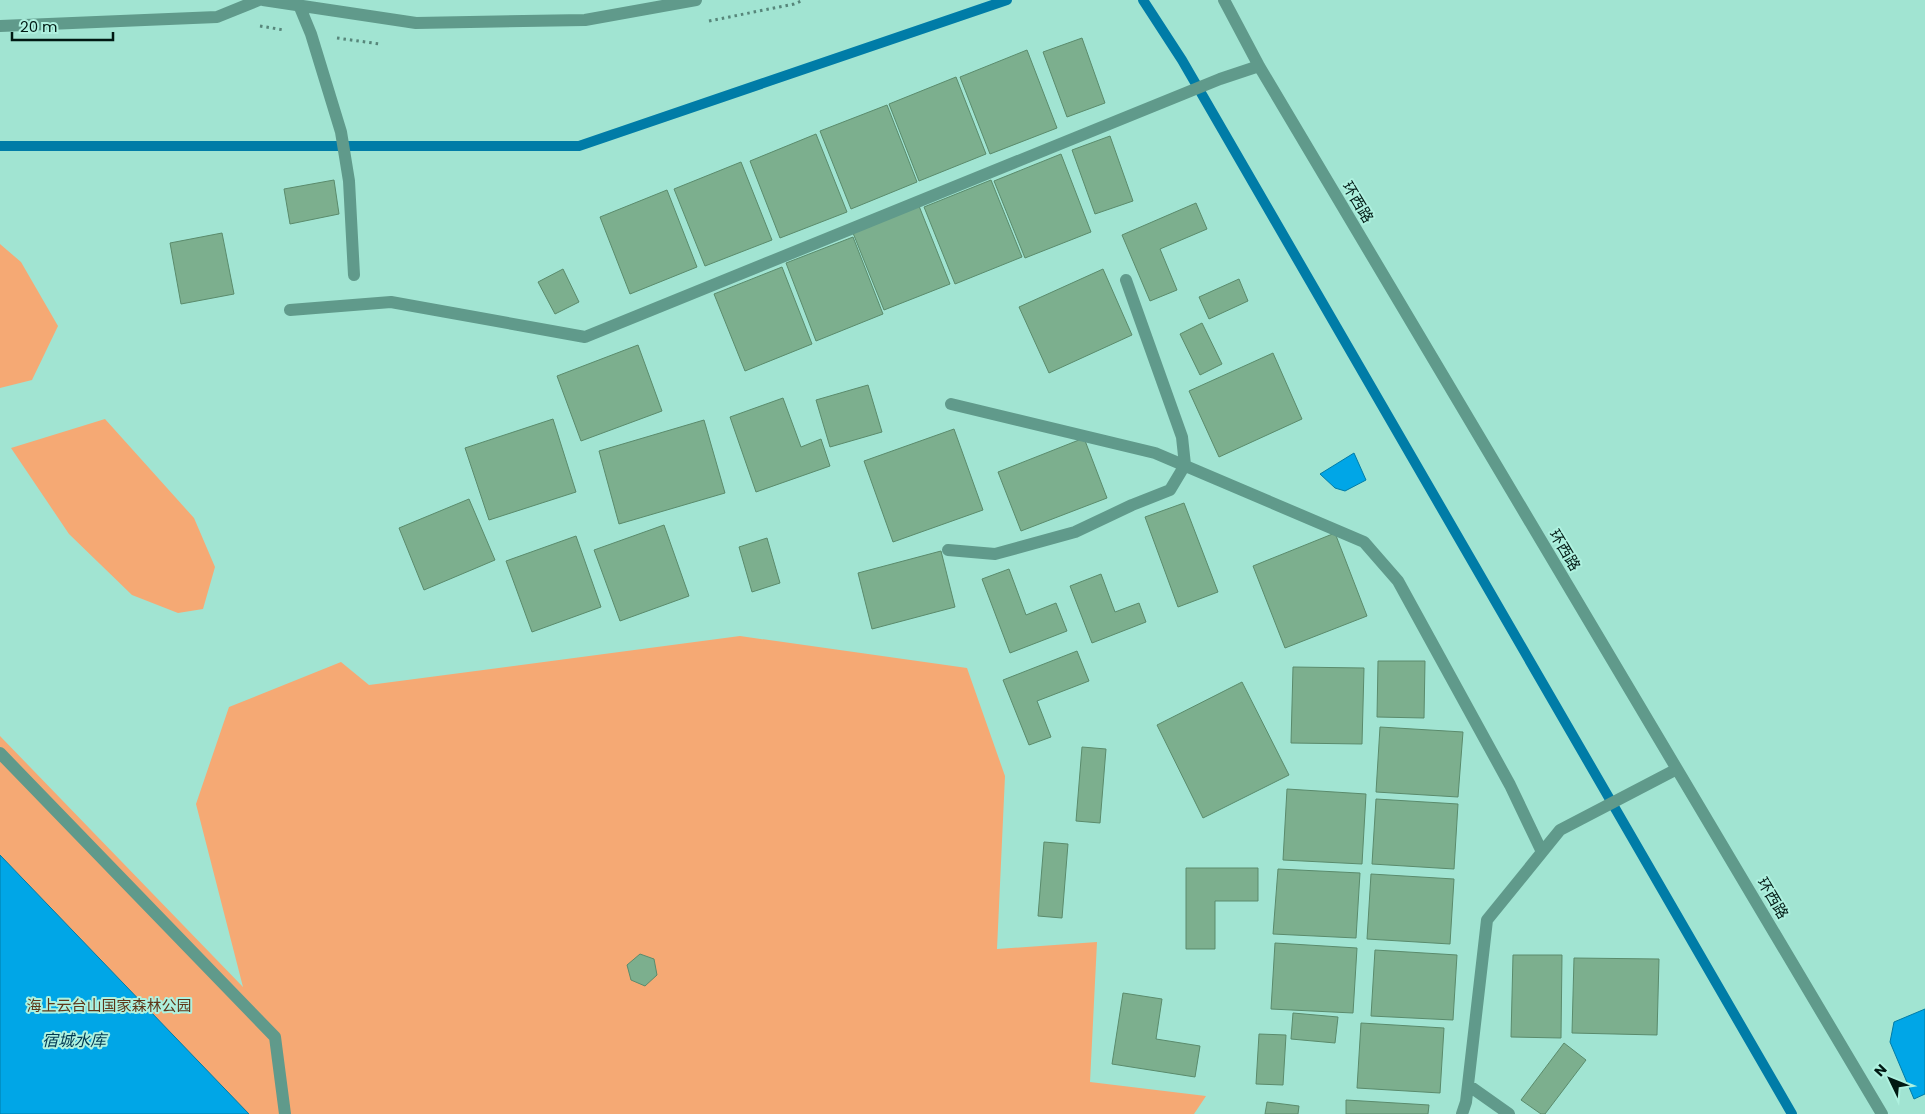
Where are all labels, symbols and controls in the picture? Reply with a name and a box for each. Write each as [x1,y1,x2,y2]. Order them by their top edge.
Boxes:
scale bar [12,10,114,42]
text: 20 m [20,16,58,37]
street label: 环西路 [1337,177,1379,227]
street label: 环西路 [1544,525,1586,575]
street label: 环西路 [1752,873,1794,923]
park label: 海上云台山国家森林公园 [26,995,192,1016]
water label: 宿城水库 [42,1029,109,1052]
north arrow [1865,1054,1915,1104]
text: N [1870,1059,1891,1081]

